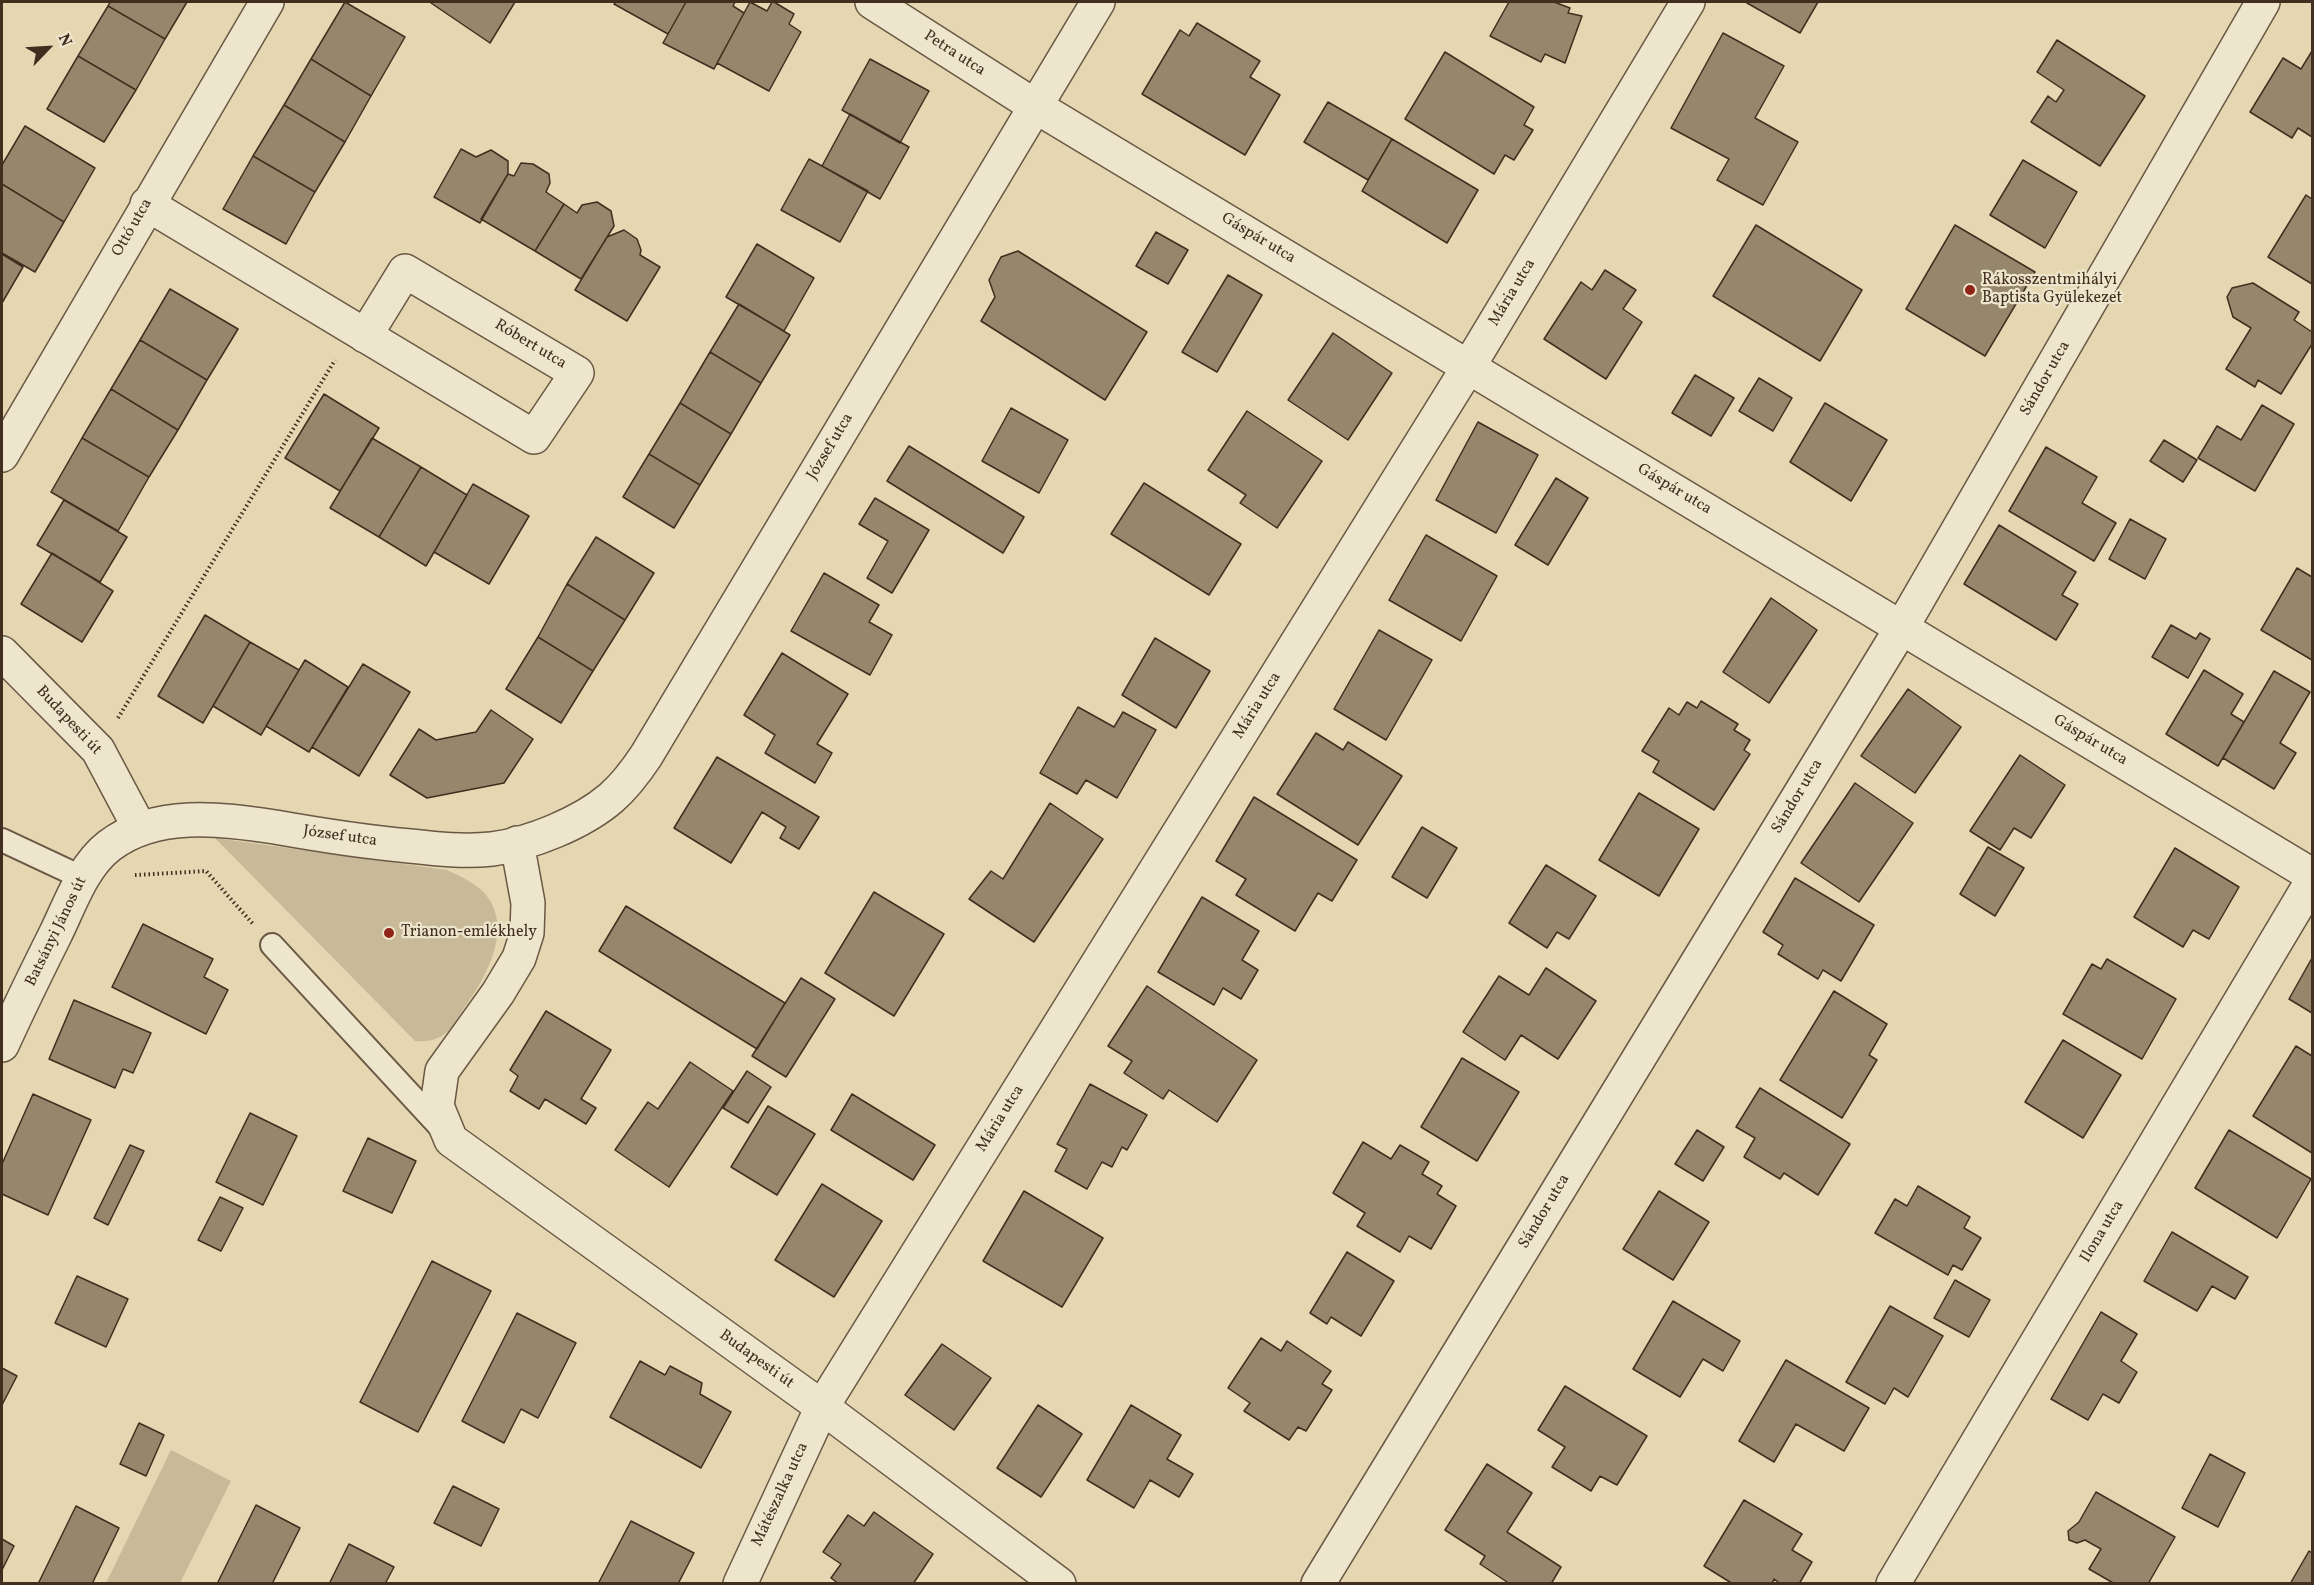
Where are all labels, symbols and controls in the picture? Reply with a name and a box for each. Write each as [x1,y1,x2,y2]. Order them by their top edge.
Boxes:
north arrow [18,18,78,78]
street label: Petra utca [920,27,988,81]
text: N [52,30,77,50]
street label: Ottó utca [109,196,157,260]
street label: Gáspár utca [1217,209,1299,269]
street label: Mária utca [1485,256,1541,330]
place label: Rákosszentmihályi Baptista Gyülekezet [1982,271,2122,309]
marker: Rákosszentmihályi Baptista Gyülekezet [1963,283,1977,297]
street label: Róbert utca [491,316,569,374]
street label: Sándor utca [2017,338,2075,420]
street label: József utca [804,410,858,484]
street label: Gáspár utca [1633,460,1715,520]
street label: Mária utca [1230,669,1286,743]
street label: Budapesti út [31,682,105,760]
street label: Gáspár utca [2049,711,2131,771]
street label: Sándor utca [1768,756,1828,838]
street label: József utca [302,822,378,852]
street label: Batsányi János út [22,874,92,990]
place label: Trianon-emlékhely [401,923,537,943]
marker: Trianon-emlékhely [382,926,396,940]
street label: Mária utca [973,1082,1029,1156]
street label: Sándor utca [1515,1171,1575,1253]
street label: Ilona utca [2077,1197,2129,1267]
street label: Budapesti út [715,1326,797,1394]
street label: Mátészalka utca [748,1440,814,1550]

